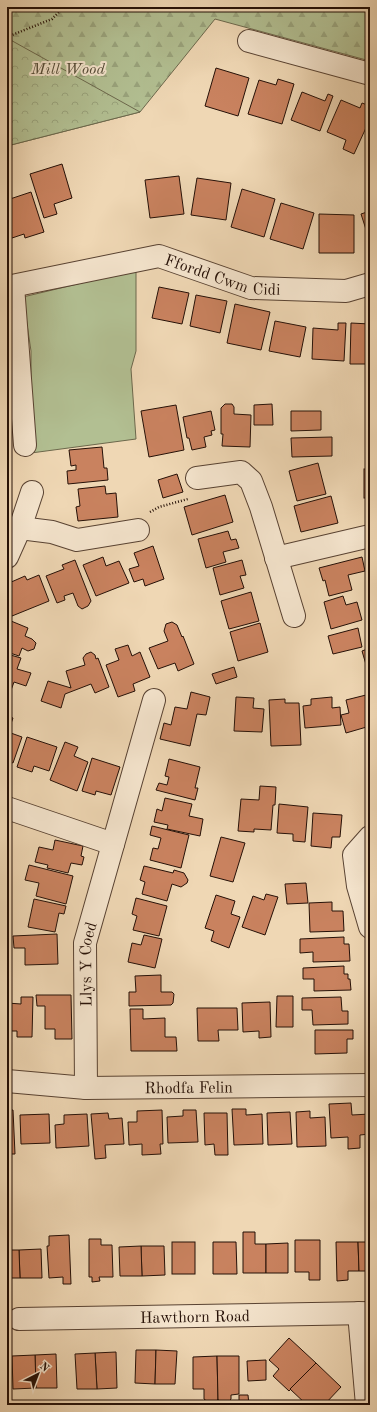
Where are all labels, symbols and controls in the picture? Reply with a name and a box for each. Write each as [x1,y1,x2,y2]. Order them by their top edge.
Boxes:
park label: Mill Wood [30,62,105,78]
street label: Ffordd Cwm Cidi [162,253,281,299]
street label: Llys Y Coed [79,920,101,1007]
street label: Rhodfa Felin [144,1080,233,1097]
street label: Hawthorn Road [140,1309,250,1327]
north arrow [18,1354,58,1394]
text: N [37,1361,51,1375]

